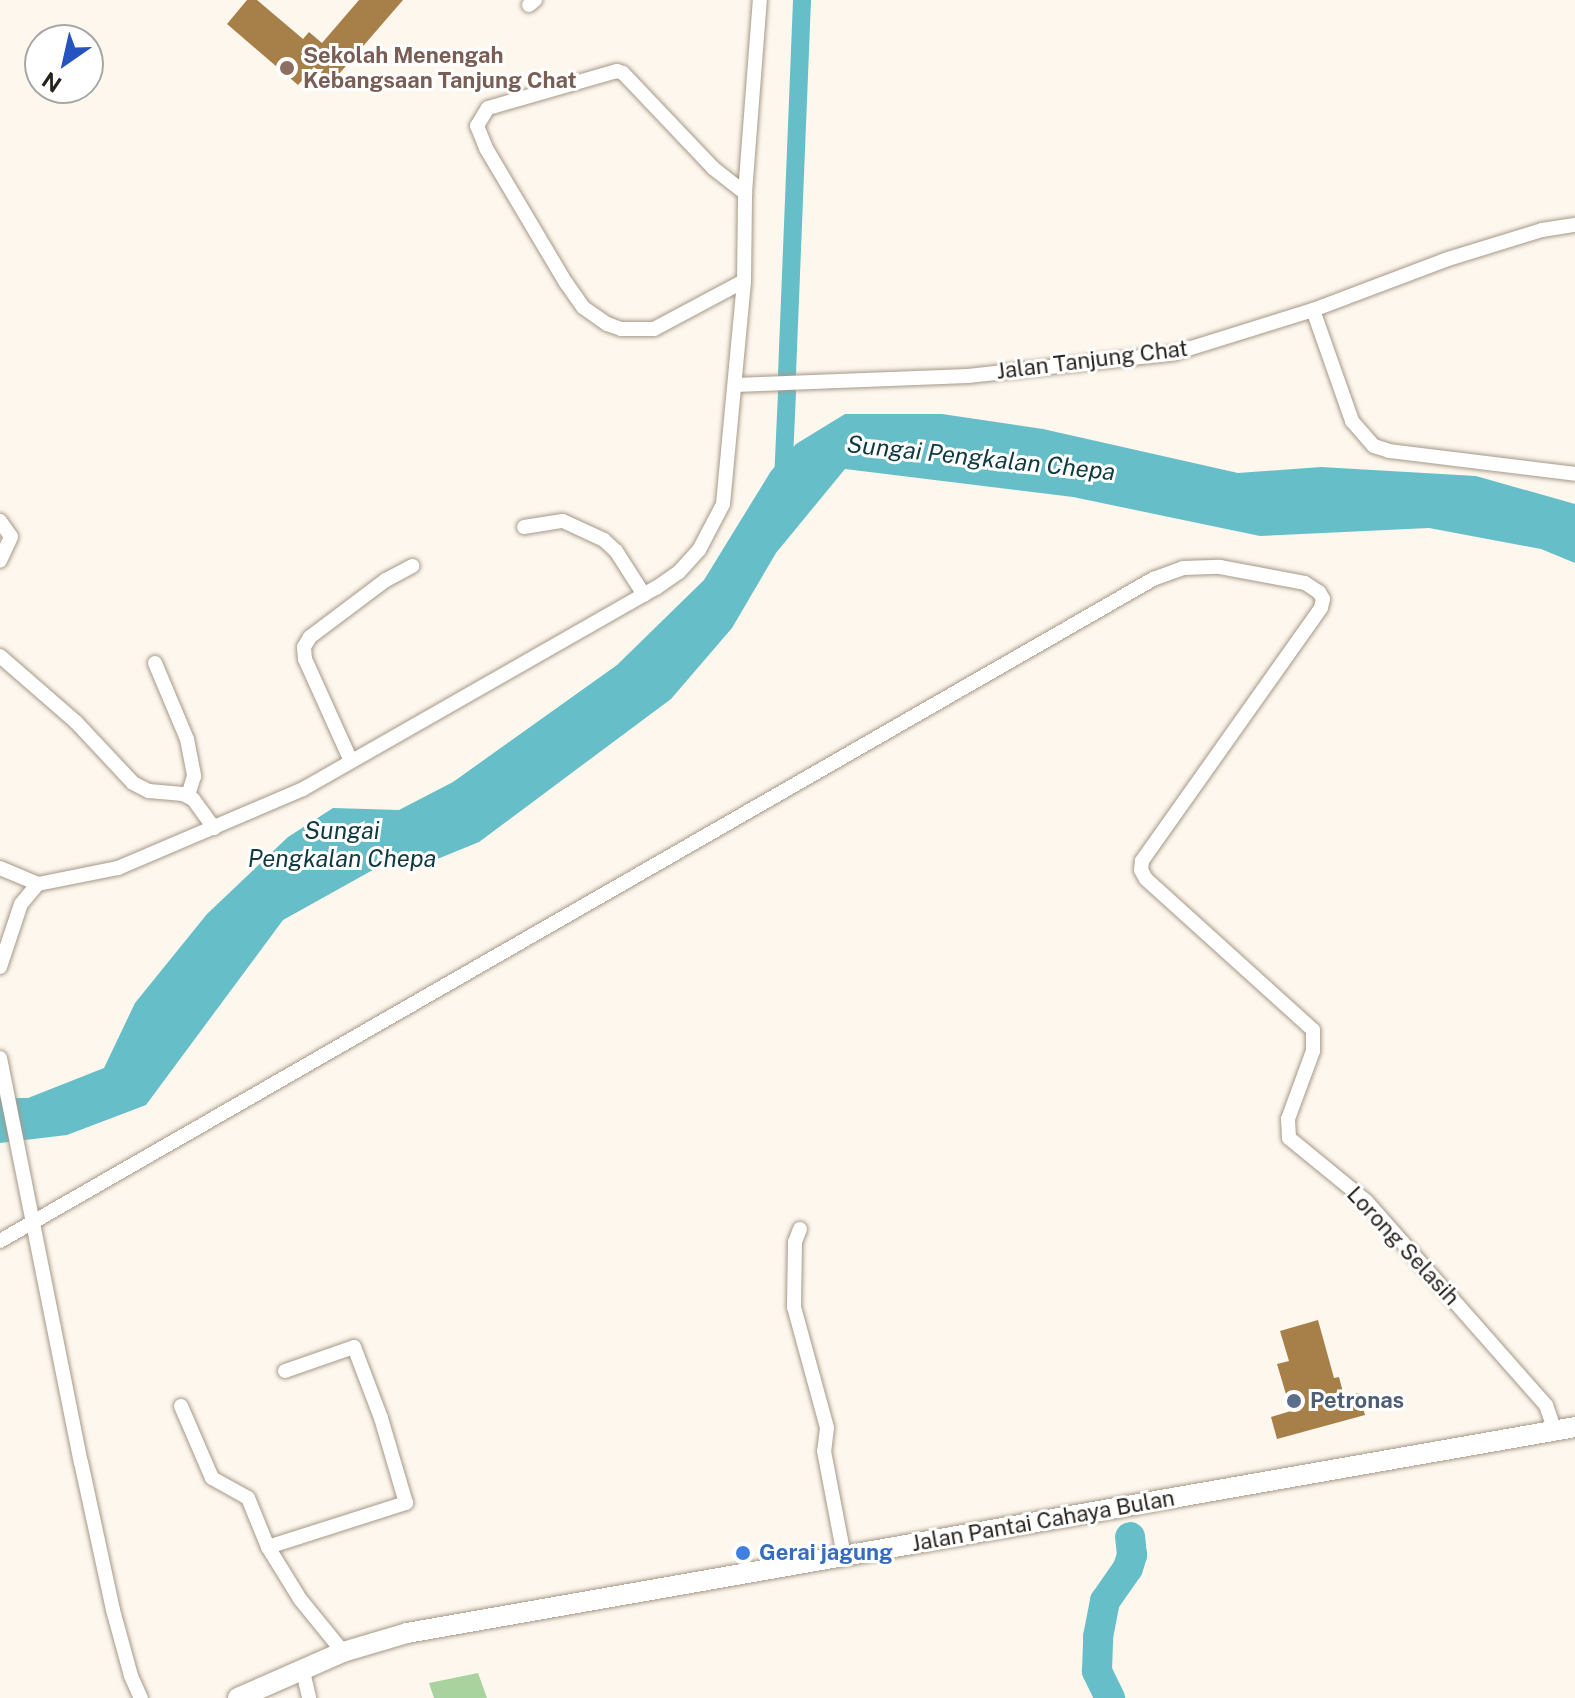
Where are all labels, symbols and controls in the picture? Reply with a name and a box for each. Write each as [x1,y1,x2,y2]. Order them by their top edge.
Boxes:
north arrow [24,24,104,104]
place label: Sekolah Menengah Kebangsaan Tanjung Chat [303,42,577,94]
marker: Sekolah Menengah Kebangsaan Tanjung Chat [278,59,296,77]
text: N [37,67,66,98]
street label: Jalan Tanjung Chat [995,335,1189,385]
water label: Sungai Pengkalan Chepa [845,430,1117,486]
water label: Sungai Pengkalan Chepa [248,817,436,873]
street label: Lorong Selasih [1341,1181,1465,1311]
place label: Petronas [1310,1388,1404,1414]
marker: Petronas [1285,1392,1303,1410]
street label: Jalan Pantai Cahaya Bulan [909,1485,1177,1557]
place label: Gerai jagung [759,1540,893,1566]
marker: Gerai jagung [734,1544,752,1562]

